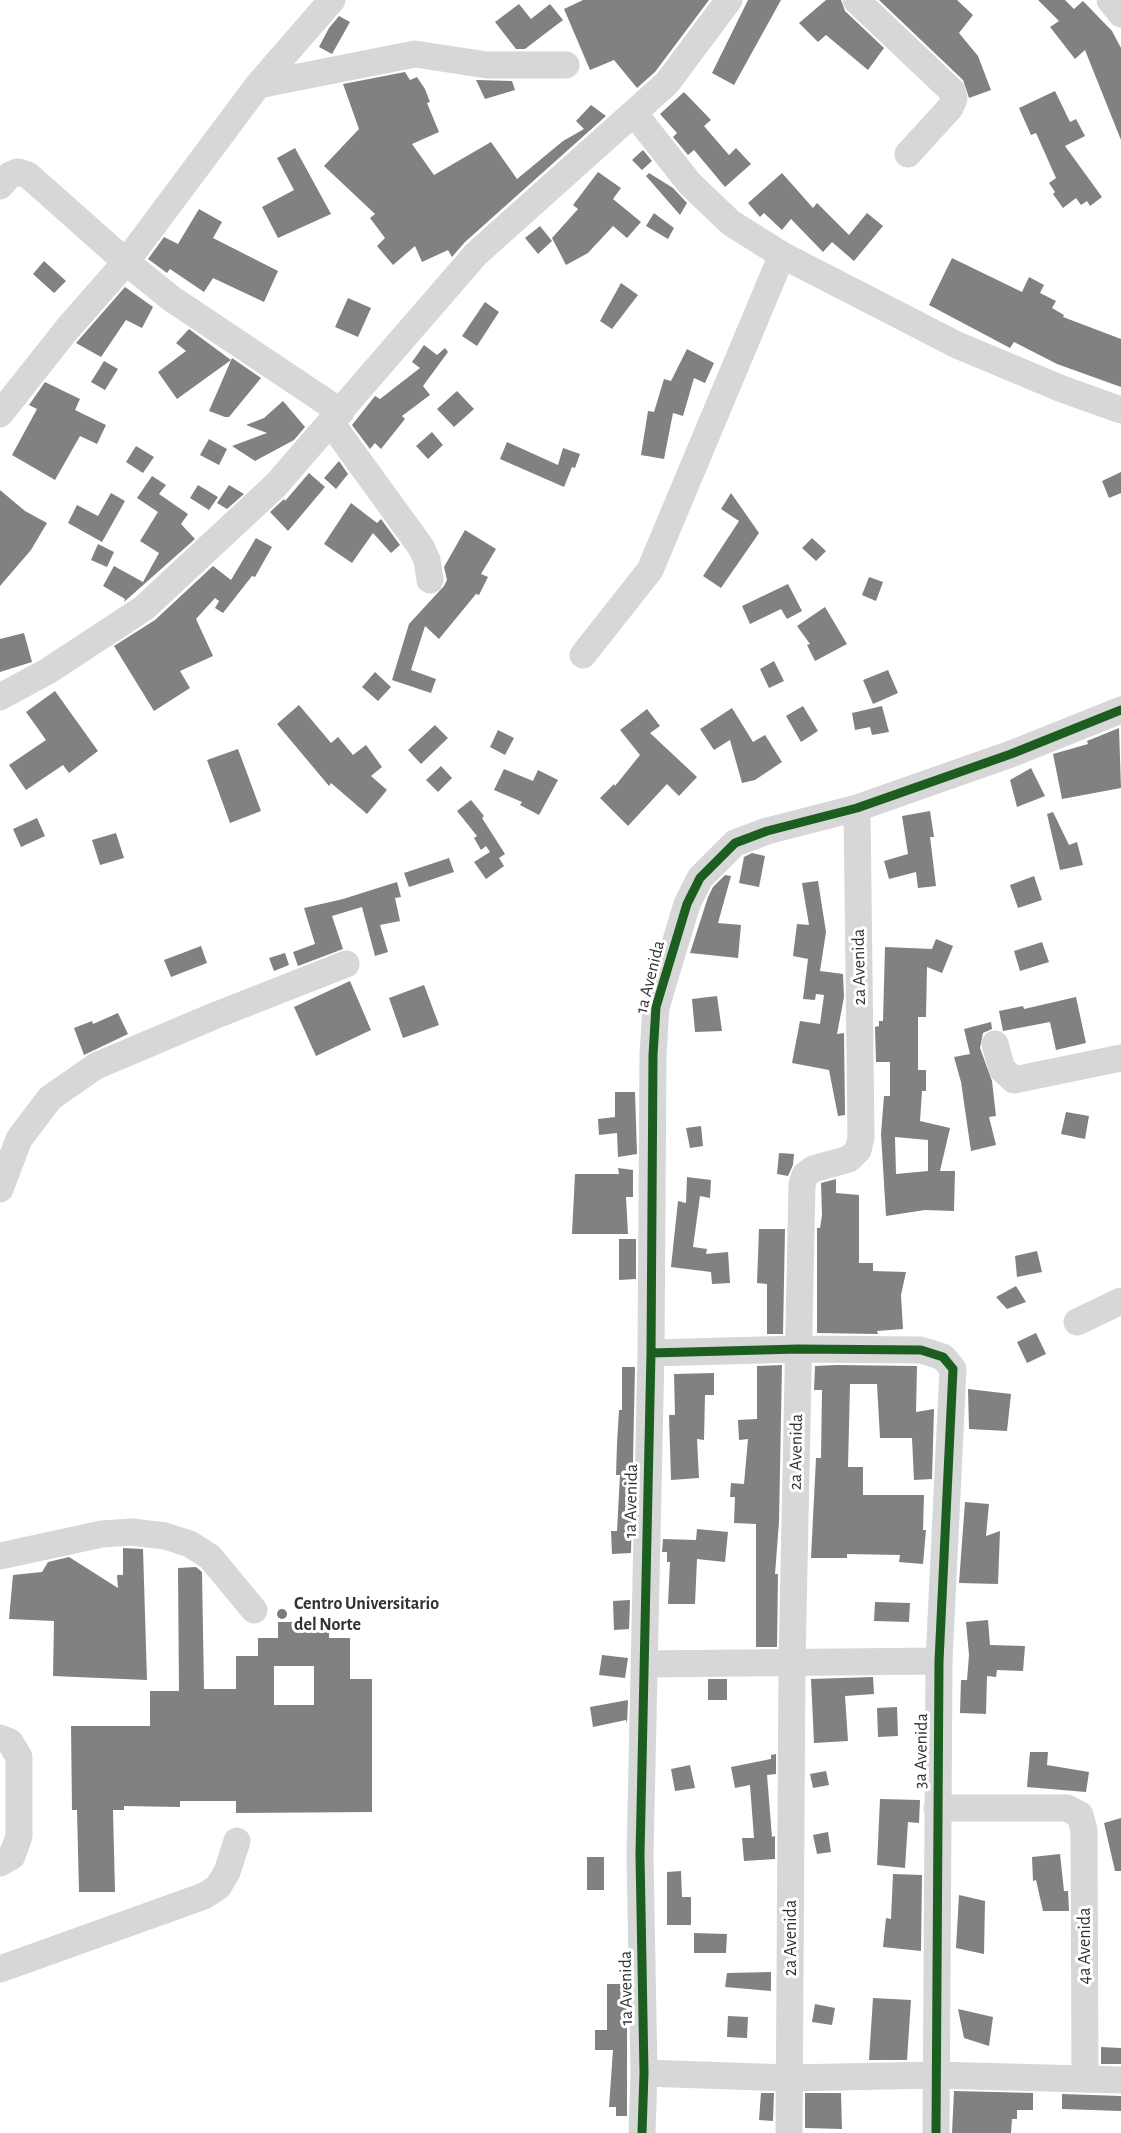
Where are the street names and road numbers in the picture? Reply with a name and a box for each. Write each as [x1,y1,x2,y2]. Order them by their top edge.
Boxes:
street label: 2a Avenida [848,929,870,1005]
street label: 1a Avenida [631,938,669,1016]
street label: 2a Avenida [785,1414,807,1490]
street label: 1a Avenida [620,1464,642,1538]
street label: 3a Avenida [910,1713,932,1789]
street label: 2a Avenida [780,1900,802,1976]
street label: 4a Avenida [1074,1908,1096,1984]
street label: 1a Avenida [615,1951,637,2025]

